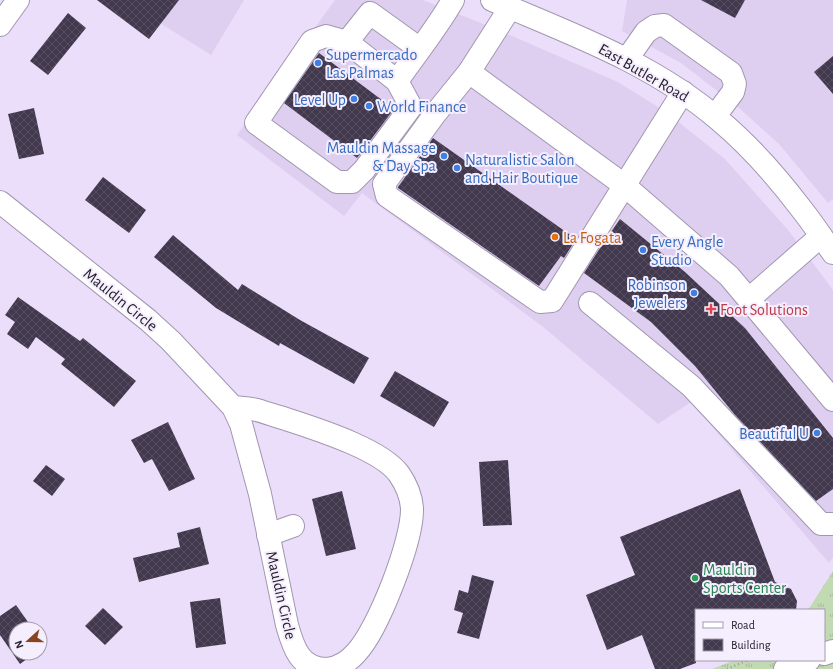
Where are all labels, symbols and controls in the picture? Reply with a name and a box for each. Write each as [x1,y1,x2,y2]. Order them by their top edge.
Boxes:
street label: East Butler Road [596,41,691,105]
place label: Supermercado Las Palmas [326,47,417,81]
marker: Supermercado Las Palmas [313,58,323,68]
place label: Level Up [294,92,346,108]
marker: Level Up [349,94,359,104]
place label: World Finance [377,99,466,115]
marker: World Finance [364,101,374,111]
place label: Mauldin Massage & Day Spa [327,140,436,175]
marker: Mauldin Massage & Day Spa [439,151,449,161]
place label: Naturalistic Salon and Hair Boutique [465,152,578,186]
marker: Naturalistic Salon and Hair Boutique [452,163,462,173]
place label: La Fogata [563,230,621,246]
marker: La Fogata [550,232,560,242]
place label: Every Angle Studio [651,234,723,268]
marker: Every Angle Studio [638,245,648,255]
street label: Mauldin Circle [80,265,160,334]
place label: Robinson Jewelers [628,277,686,311]
marker: Robinson Jewelers [689,288,699,298]
place label: Foot Solutions [720,302,808,318]
marker: Foot Solutions [705,303,717,315]
place label: Beautiful U [739,426,809,442]
marker: Beautiful U [812,428,822,438]
street label: Mauldin Circle [263,550,299,641]
place label: Mauldin Sports Center [703,562,787,596]
marker: Mauldin Sports Center [690,573,700,583]
legend [695,609,825,661]
text: Road [731,619,755,631]
north arrow [8,621,48,661]
text: N [13,639,26,650]
text: Building [731,639,771,651]

